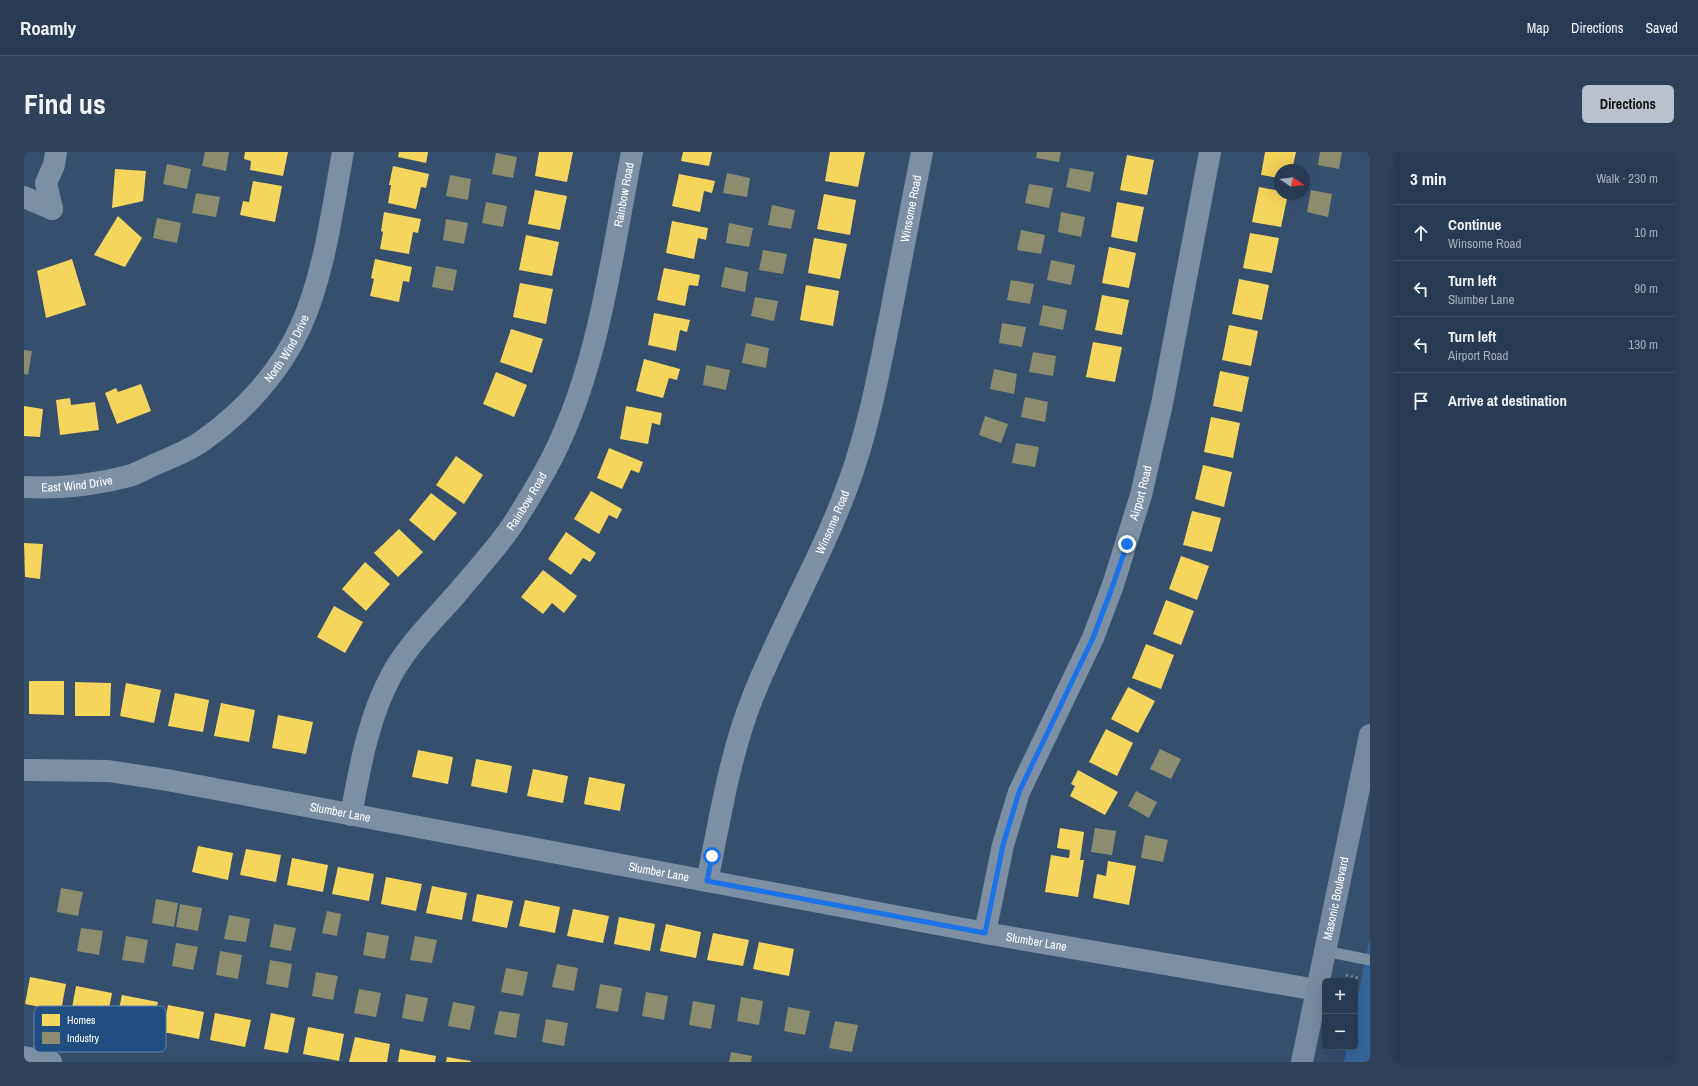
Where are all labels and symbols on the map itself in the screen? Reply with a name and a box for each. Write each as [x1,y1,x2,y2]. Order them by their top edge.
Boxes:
street label: Rainbow Road [610,161,638,228]
north arrow [1274,164,1310,200]
street label: Winsome Road [897,174,925,244]
street label: North Wind Drive [261,312,313,386]
street label: Airport Road [1125,464,1156,523]
street label: Rainbow Road [503,469,551,534]
street label: East Wind Drive [41,472,114,496]
street label: Winsome Road [812,488,853,557]
route end [1118,535,1136,553]
street label: Slumber Lane [309,799,372,826]
route start [703,847,721,865]
street label: Masonic Boulevard [1320,856,1352,941]
street label: Slumber Lane [627,858,690,885]
street label: Slumber Lane [1005,929,1068,955]
legend [34,1006,166,1052]
text: Homes [67,1013,96,1027]
text: Industry [67,1031,100,1045]

